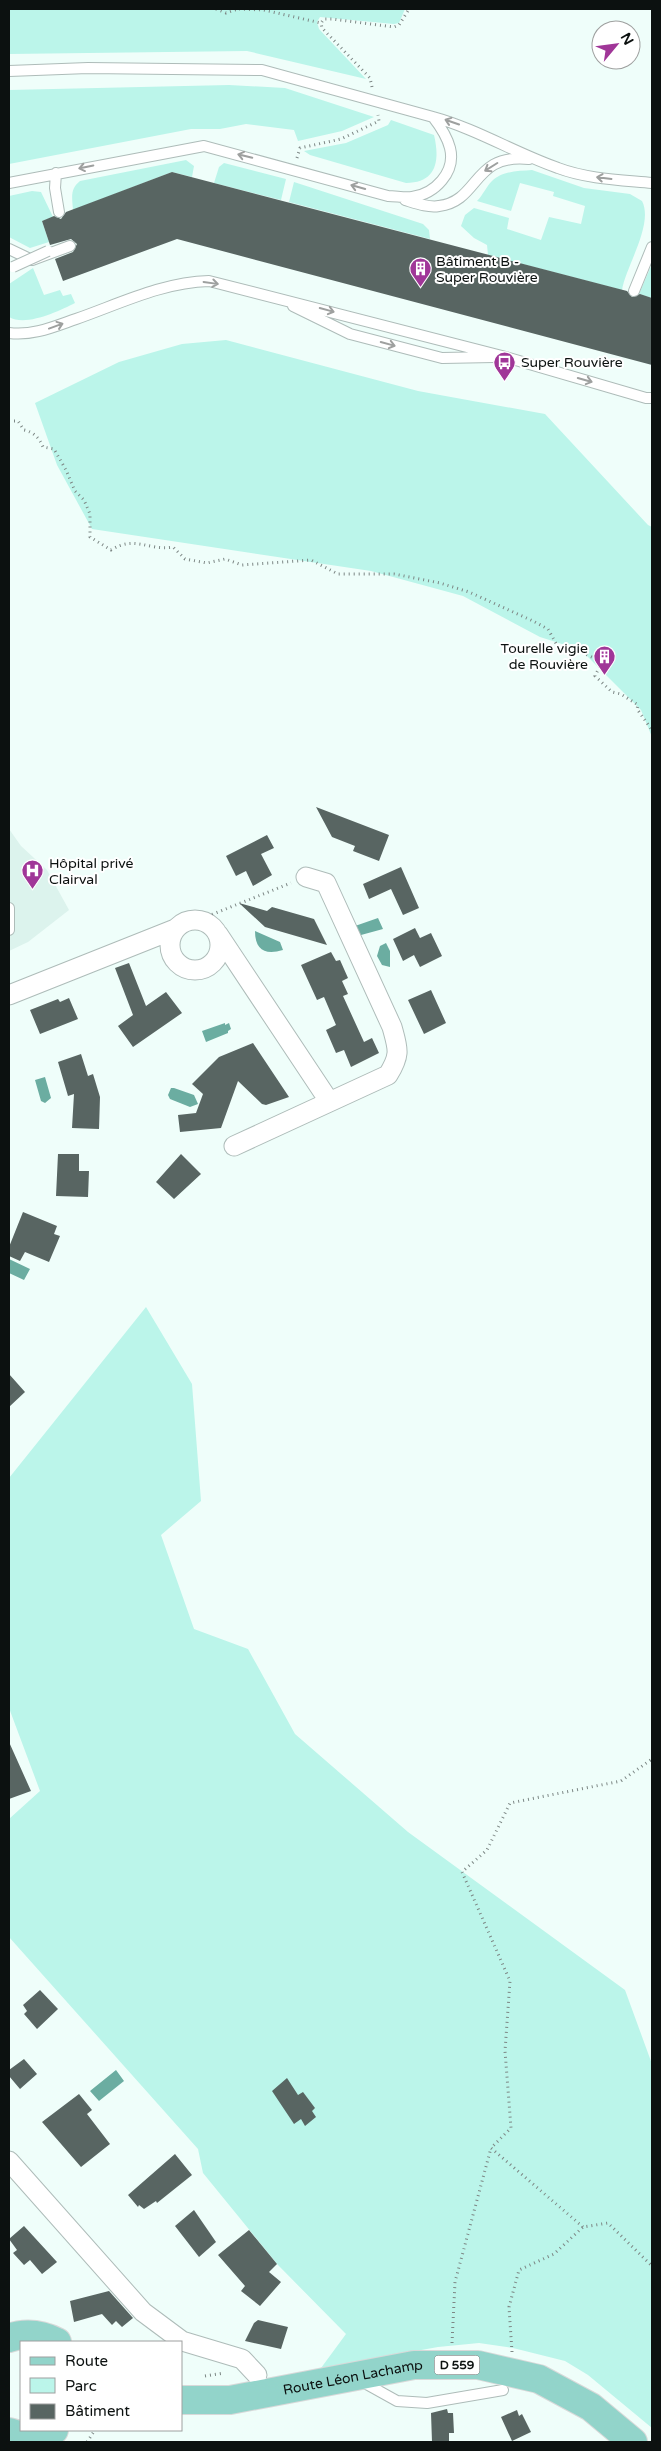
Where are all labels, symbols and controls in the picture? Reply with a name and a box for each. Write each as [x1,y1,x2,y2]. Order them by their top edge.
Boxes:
north arrow [591,20,641,70]
text: N [617,30,637,48]
one-way arrow [444,117,460,127]
one-way arrow [237,151,253,160]
one-way arrow [485,162,499,172]
one-way arrow [78,163,94,172]
one-way arrow [596,173,612,183]
one-way arrow [351,182,367,191]
place label: Bâtiment B - Super Rouvière [436,253,538,286]
building icon: Bâtiment B - Super Rouvière [408,257,432,288]
one-way arrow [203,278,219,288]
one-way arrow [318,306,334,316]
one-way arrow [48,321,63,330]
one-way arrow [380,340,396,350]
bus stop icon: Super Rouvière [493,350,517,381]
place label: Super Rouvière [521,354,623,371]
one-way arrow [576,376,592,386]
place label: Tourelle vigie de Rouvière [501,640,588,673]
building icon: Tourelle vigie de Rouvière [592,644,616,675]
place label: Hôpital privé Clairval [49,855,134,888]
hospital icon: Hôpital privé Clairval [21,859,45,890]
legend [20,2341,182,2431]
text: Route [65,2352,108,2370]
road number: D 559 [434,2356,480,2374]
street label: Route Léon Lachamp [282,2357,423,2399]
text: Parc [65,2377,97,2395]
text: Bâtiment [65,2402,130,2420]

